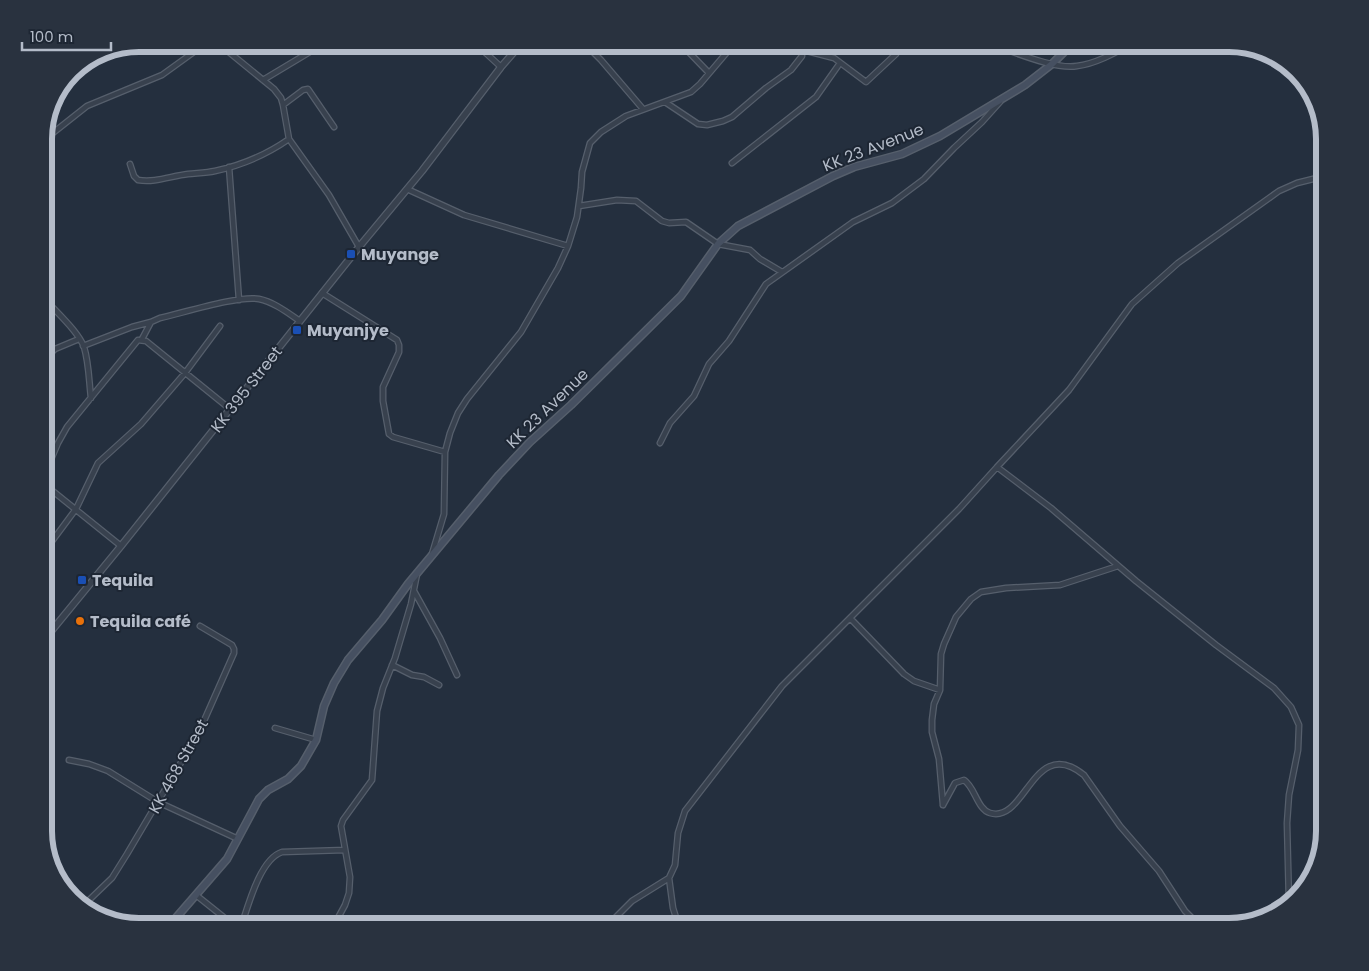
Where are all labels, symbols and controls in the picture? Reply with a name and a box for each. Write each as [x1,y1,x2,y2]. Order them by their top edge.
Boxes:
scale bar [22,20,111,52]
text: 100 m [30,26,73,47]
street label: KK 23 Avenue [819,118,927,177]
place label: Muyange [361,243,439,266]
marker: Muyange [345,248,357,260]
place label: Muyanjye [307,319,389,342]
marker: Muyanjye [291,324,303,336]
street label: KK 395 Street [205,341,288,437]
street label: KK 23 Avenue [501,363,594,454]
place label: Tequila [92,569,153,592]
marker: Tequila [76,574,88,586]
place label: Tequila café [90,610,191,633]
marker: Tequila café [74,615,86,627]
street label: KK 468 Street [143,715,214,818]

